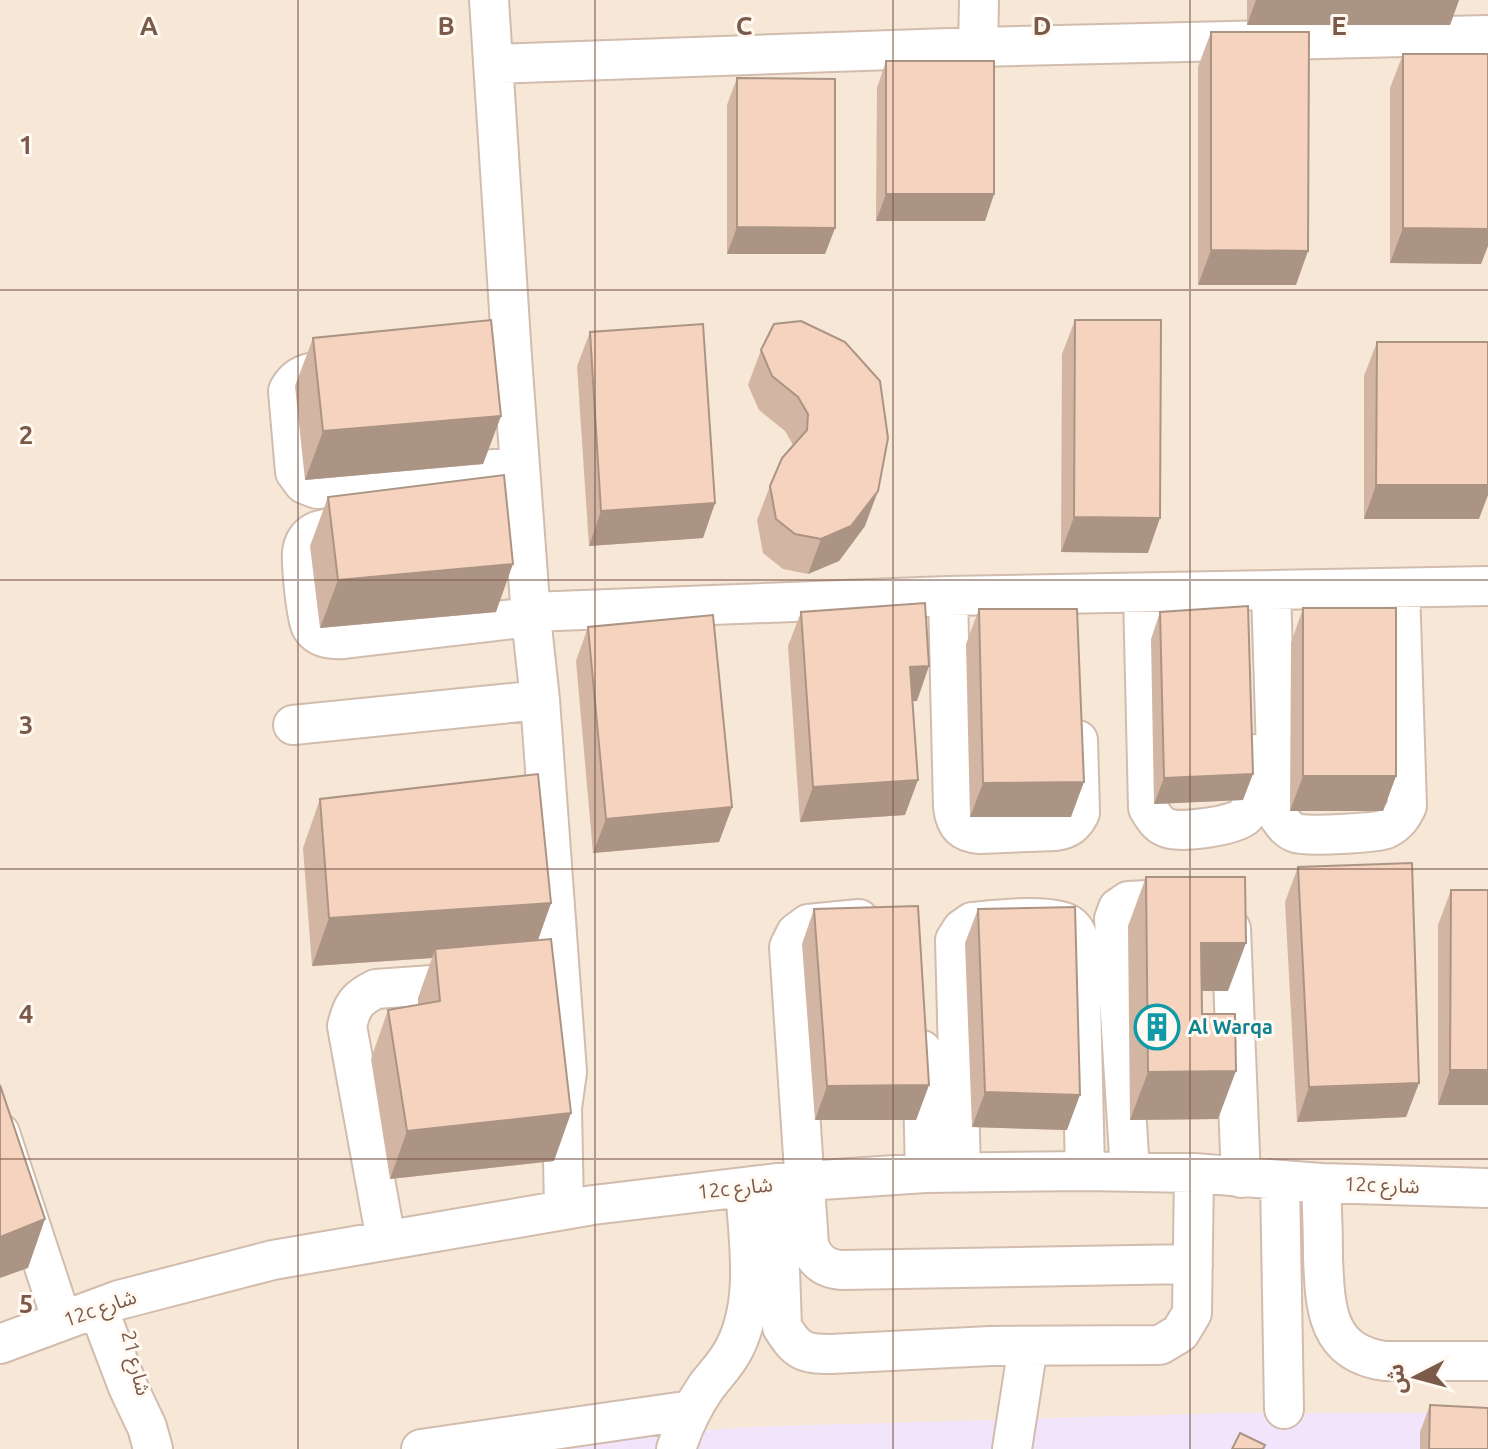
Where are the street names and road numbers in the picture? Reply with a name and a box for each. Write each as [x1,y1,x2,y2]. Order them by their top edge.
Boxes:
street label: 12c شارع [696,1172,774,1207]
street label: 12c شارع [1344,1172,1420,1201]
street label: 12c شارع [60,1284,141,1334]
street label: شارع 21 [113,1328,156,1399]

